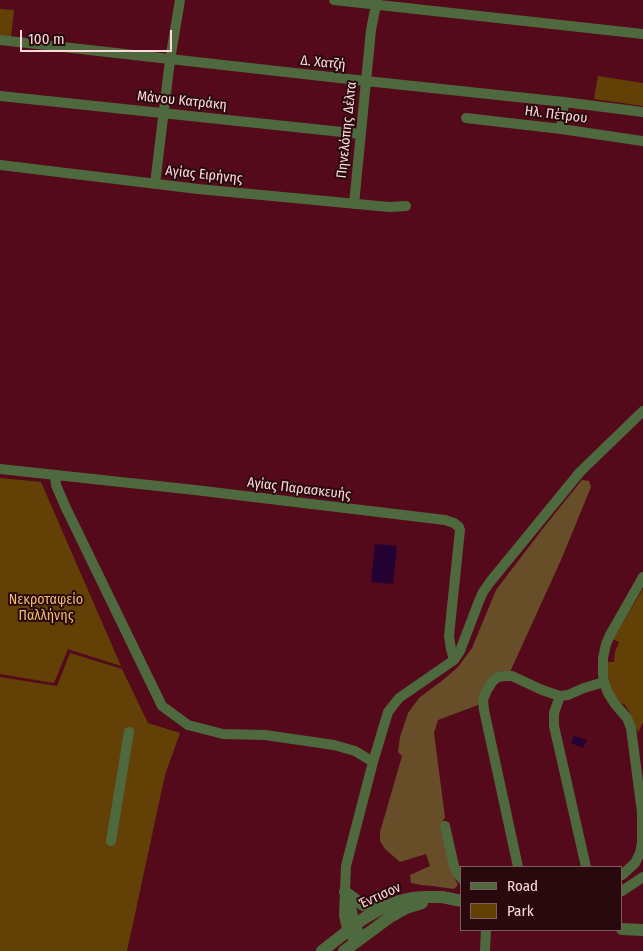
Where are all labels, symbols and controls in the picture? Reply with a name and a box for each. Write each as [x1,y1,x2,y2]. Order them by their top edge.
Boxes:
scale bar [22,20,175,52]
text: 100 m [28,30,65,48]
street label: Δ. Χατζή [299,52,347,74]
street label: Πηνελόπης Δέλτα [334,81,360,179]
street label: Μάνου Κατράκη [136,88,228,114]
street label: Ηλ. Πέτρου [524,103,588,127]
street label: Αγίας Ειρήνης [165,163,243,187]
street label: Αγίας Παρασκευής [246,474,352,504]
park label: Νεκροταφείο Παλλήνης [9,592,83,624]
legend [460,866,623,931]
text: Road [507,877,538,895]
street label: Έντισον [357,879,403,913]
text: Park [507,902,534,920]

